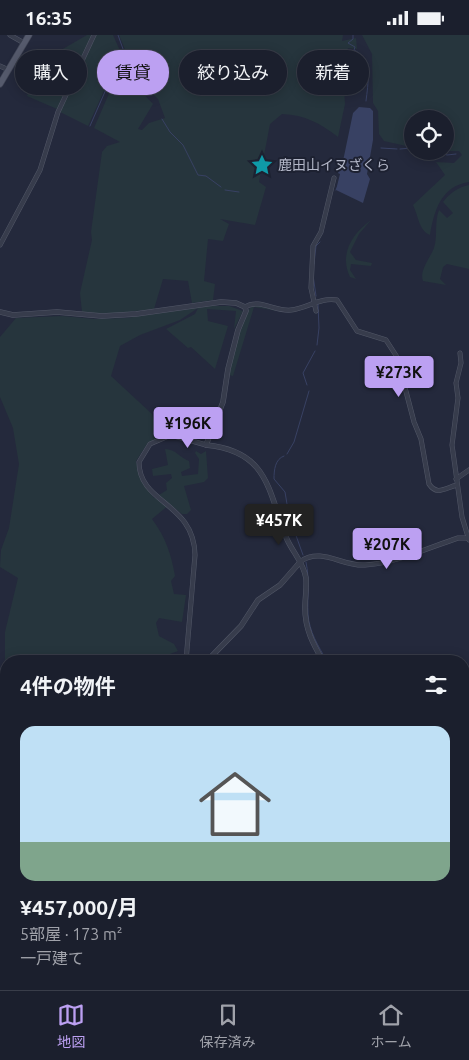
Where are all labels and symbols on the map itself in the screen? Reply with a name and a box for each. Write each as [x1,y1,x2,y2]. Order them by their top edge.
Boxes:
place icon: 鹿田山イヌざくら [249,152,275,178]
place label: 鹿田山イヌざくら [278,157,390,173]
pin: ¥273K [364,355,434,398]
pin: ¥196K [153,407,223,449]
pin: ¥457K [244,503,314,546]
pin: ¥207K [352,527,422,570]

